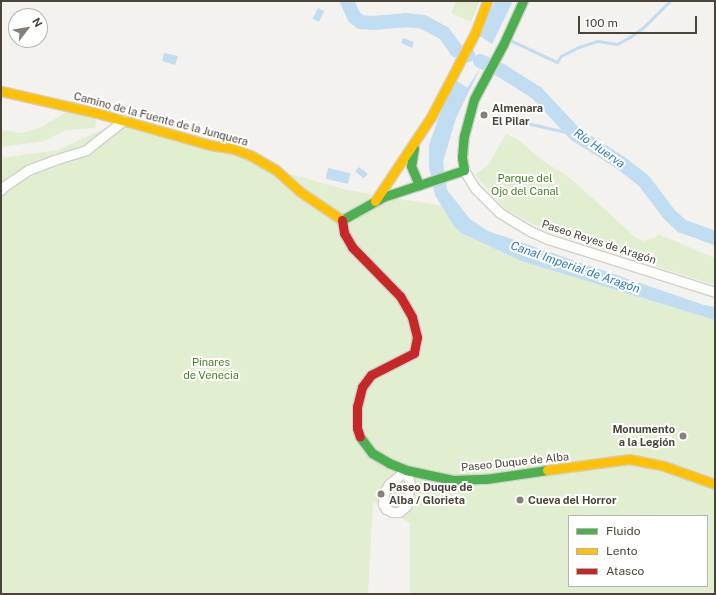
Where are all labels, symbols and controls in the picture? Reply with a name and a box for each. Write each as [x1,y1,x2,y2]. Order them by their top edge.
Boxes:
north arrow [8,8,48,48]
scale bar [580,8,699,34]
text: N [30,16,45,29]
text: 100 m [585,16,618,30]
street label: Camino de la Fuente de la Junquera [72,89,250,149]
place label: Almenara El Pilar [492,102,543,128]
marker: Almenara El Pilar [479,110,489,120]
water label: Río Huerva [571,126,627,172]
park label: Parque del Ojo del Canal [491,172,559,198]
street label: Paseo Reyes de Aragón [540,217,658,267]
water label: Canal Imperial de Aragón [508,239,642,297]
park label: Pinares de Venecia [183,356,239,382]
place label: Monumento a la Legión [612,423,675,449]
marker: Monumento a la Legión [678,431,688,441]
street label: Paseo Duque de Alba [460,450,570,474]
place label: Paseo Duque de Alba / Glorieta [389,481,473,507]
marker: Paseo Duque de Alba / Glorieta [376,489,386,499]
place label: Cueva del Horror [528,493,617,507]
marker: Cueva del Horror [515,495,525,505]
legend [568,515,708,587]
text: Fluido [606,524,641,538]
text: Lento [606,544,637,558]
text: Atasco [606,564,644,578]

